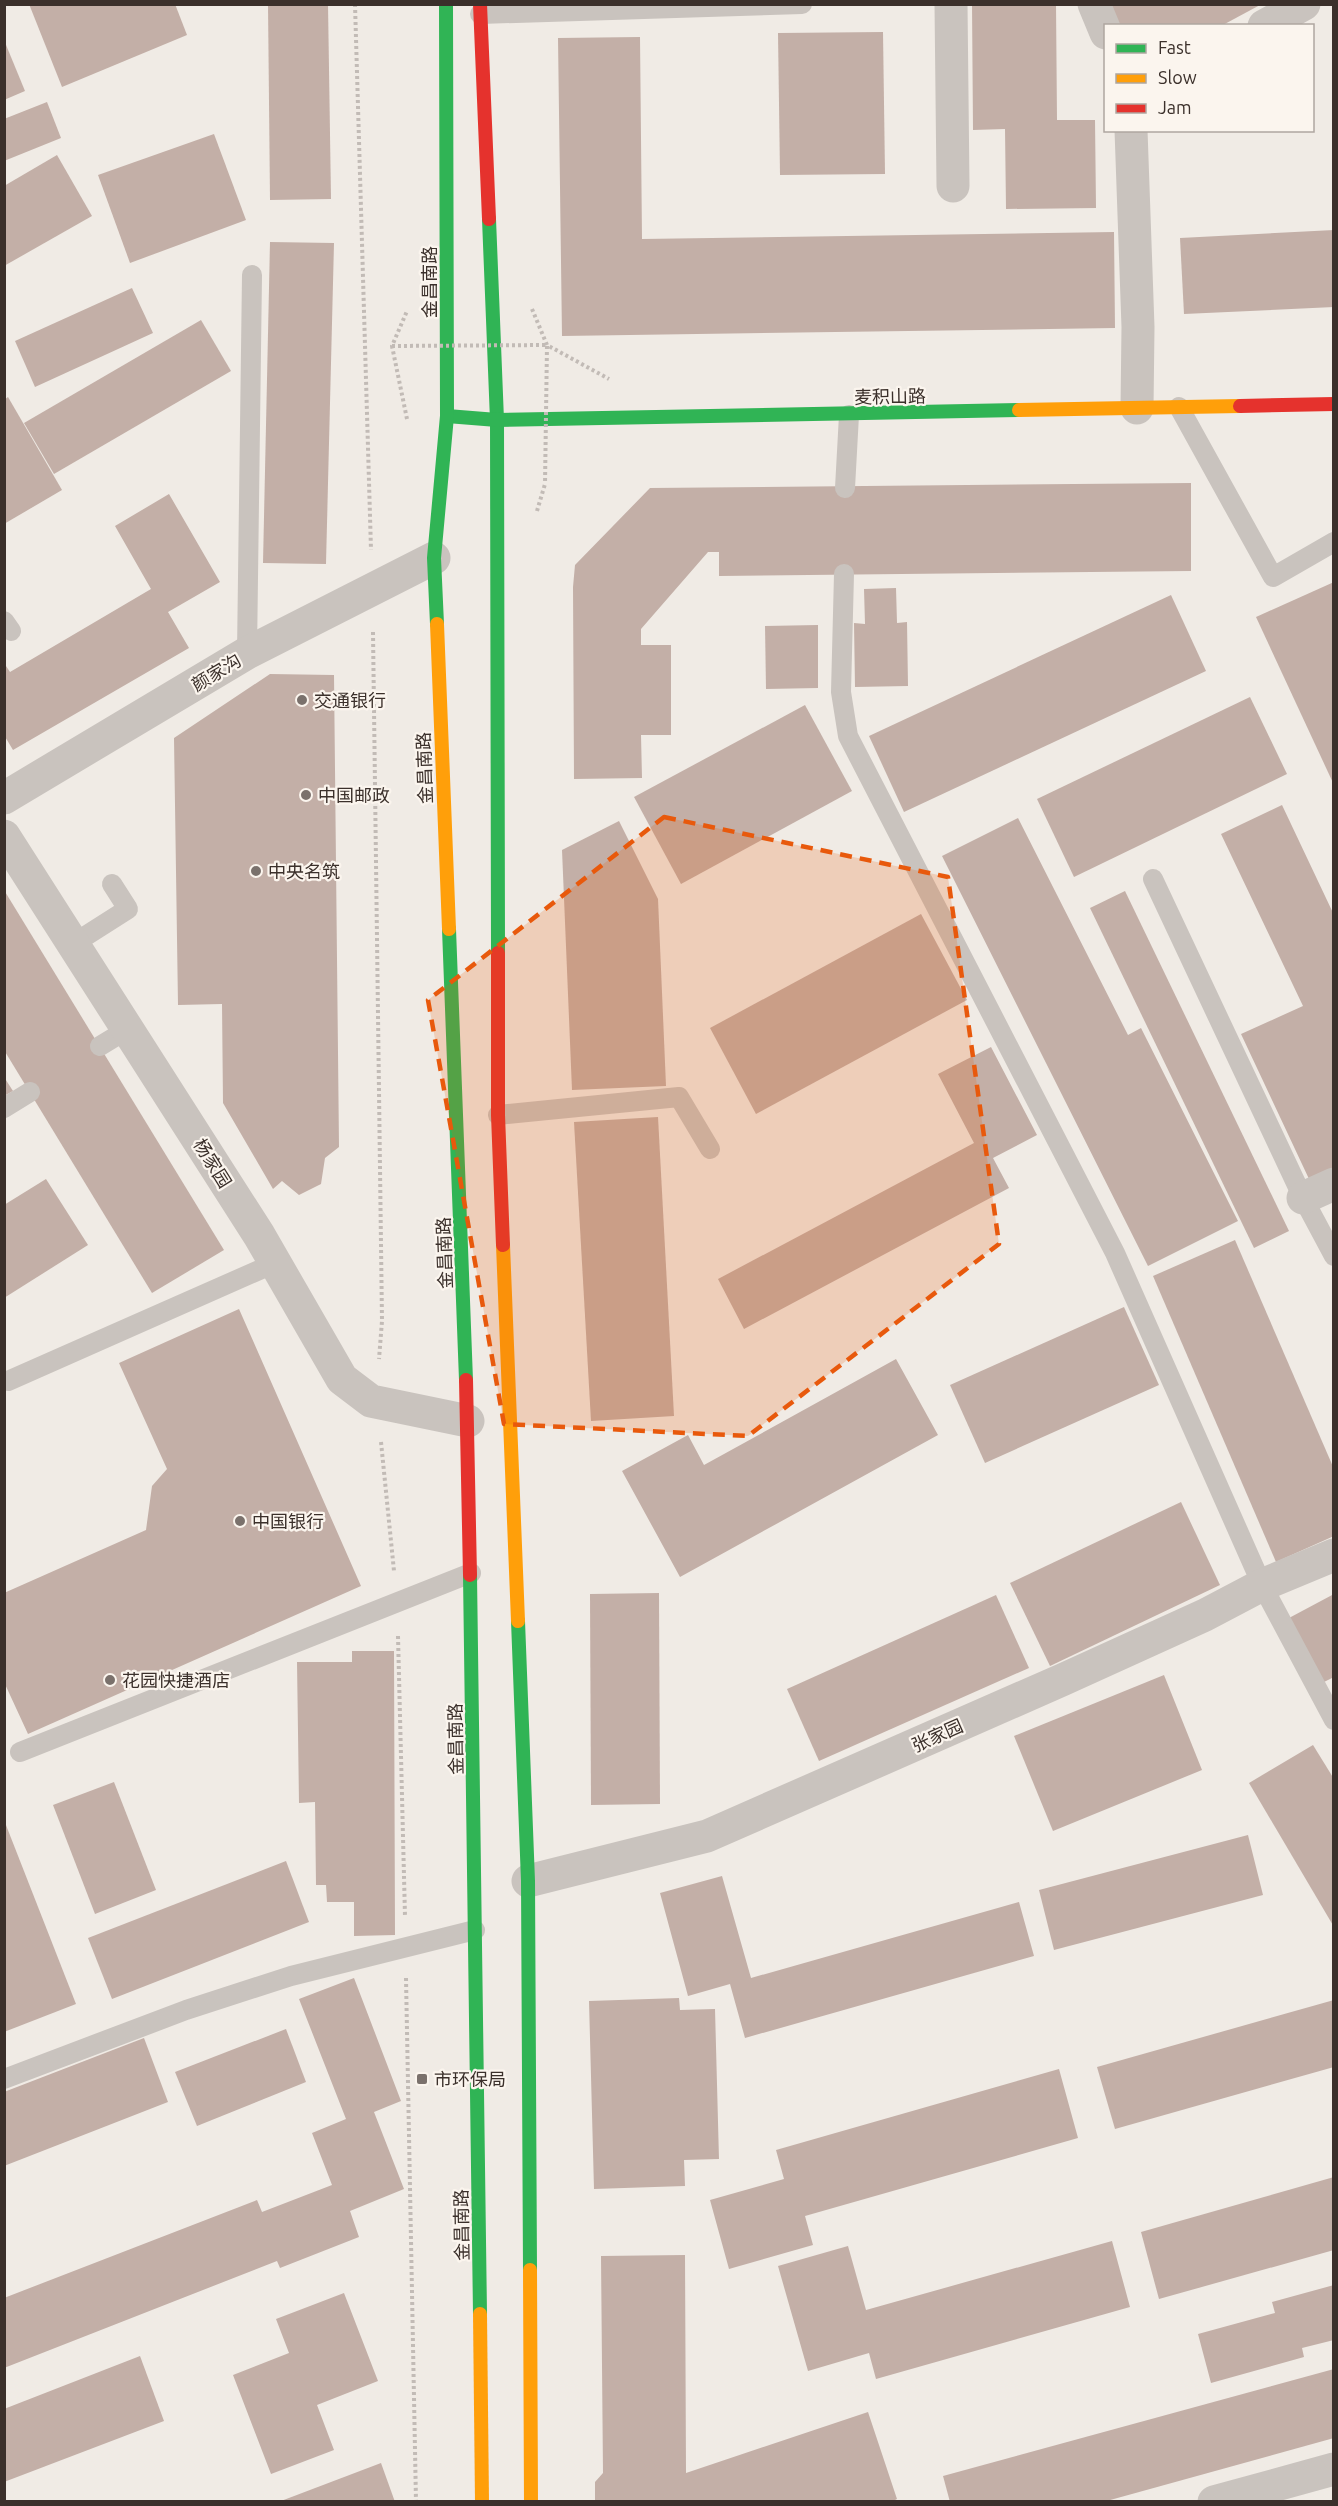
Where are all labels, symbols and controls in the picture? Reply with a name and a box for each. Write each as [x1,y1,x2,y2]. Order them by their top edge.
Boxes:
legend [1104,24,1314,132]
text: Fast [1158,37,1191,57]
text: Slow [1158,67,1197,87]
text: Jam [1158,97,1192,117]
street label: 金昌南路 [419,246,439,318]
street label: 麦积山路 [854,385,926,407]
street label: 颜家沟 [188,650,244,694]
place label: 交通银行 [314,690,386,710]
marker: 交通银行 [295,693,309,707]
street label: 金昌南路 [413,732,435,804]
place label: 中国邮政 [318,785,390,805]
marker: 中国邮政 [299,788,313,802]
place label: 中央名筑 [268,861,340,881]
marker: 中央名筑 [249,864,263,878]
street label: 杨家园 [190,1135,236,1191]
street label: 金昌南路 [433,1217,455,1289]
place label: 中国银行 [252,1511,324,1531]
marker: 中国银行 [233,1514,247,1528]
place label: 花园快捷酒店 [122,1670,230,1690]
marker: 花园快捷酒店 [103,1673,117,1687]
street label: 金昌南路 [444,1703,466,1775]
street label: 张家园 [908,1715,966,1755]
place label: 市环保局 [434,2069,506,2089]
marker: 市环保局 [415,2072,429,2086]
street label: 金昌南路 [450,2189,472,2261]

